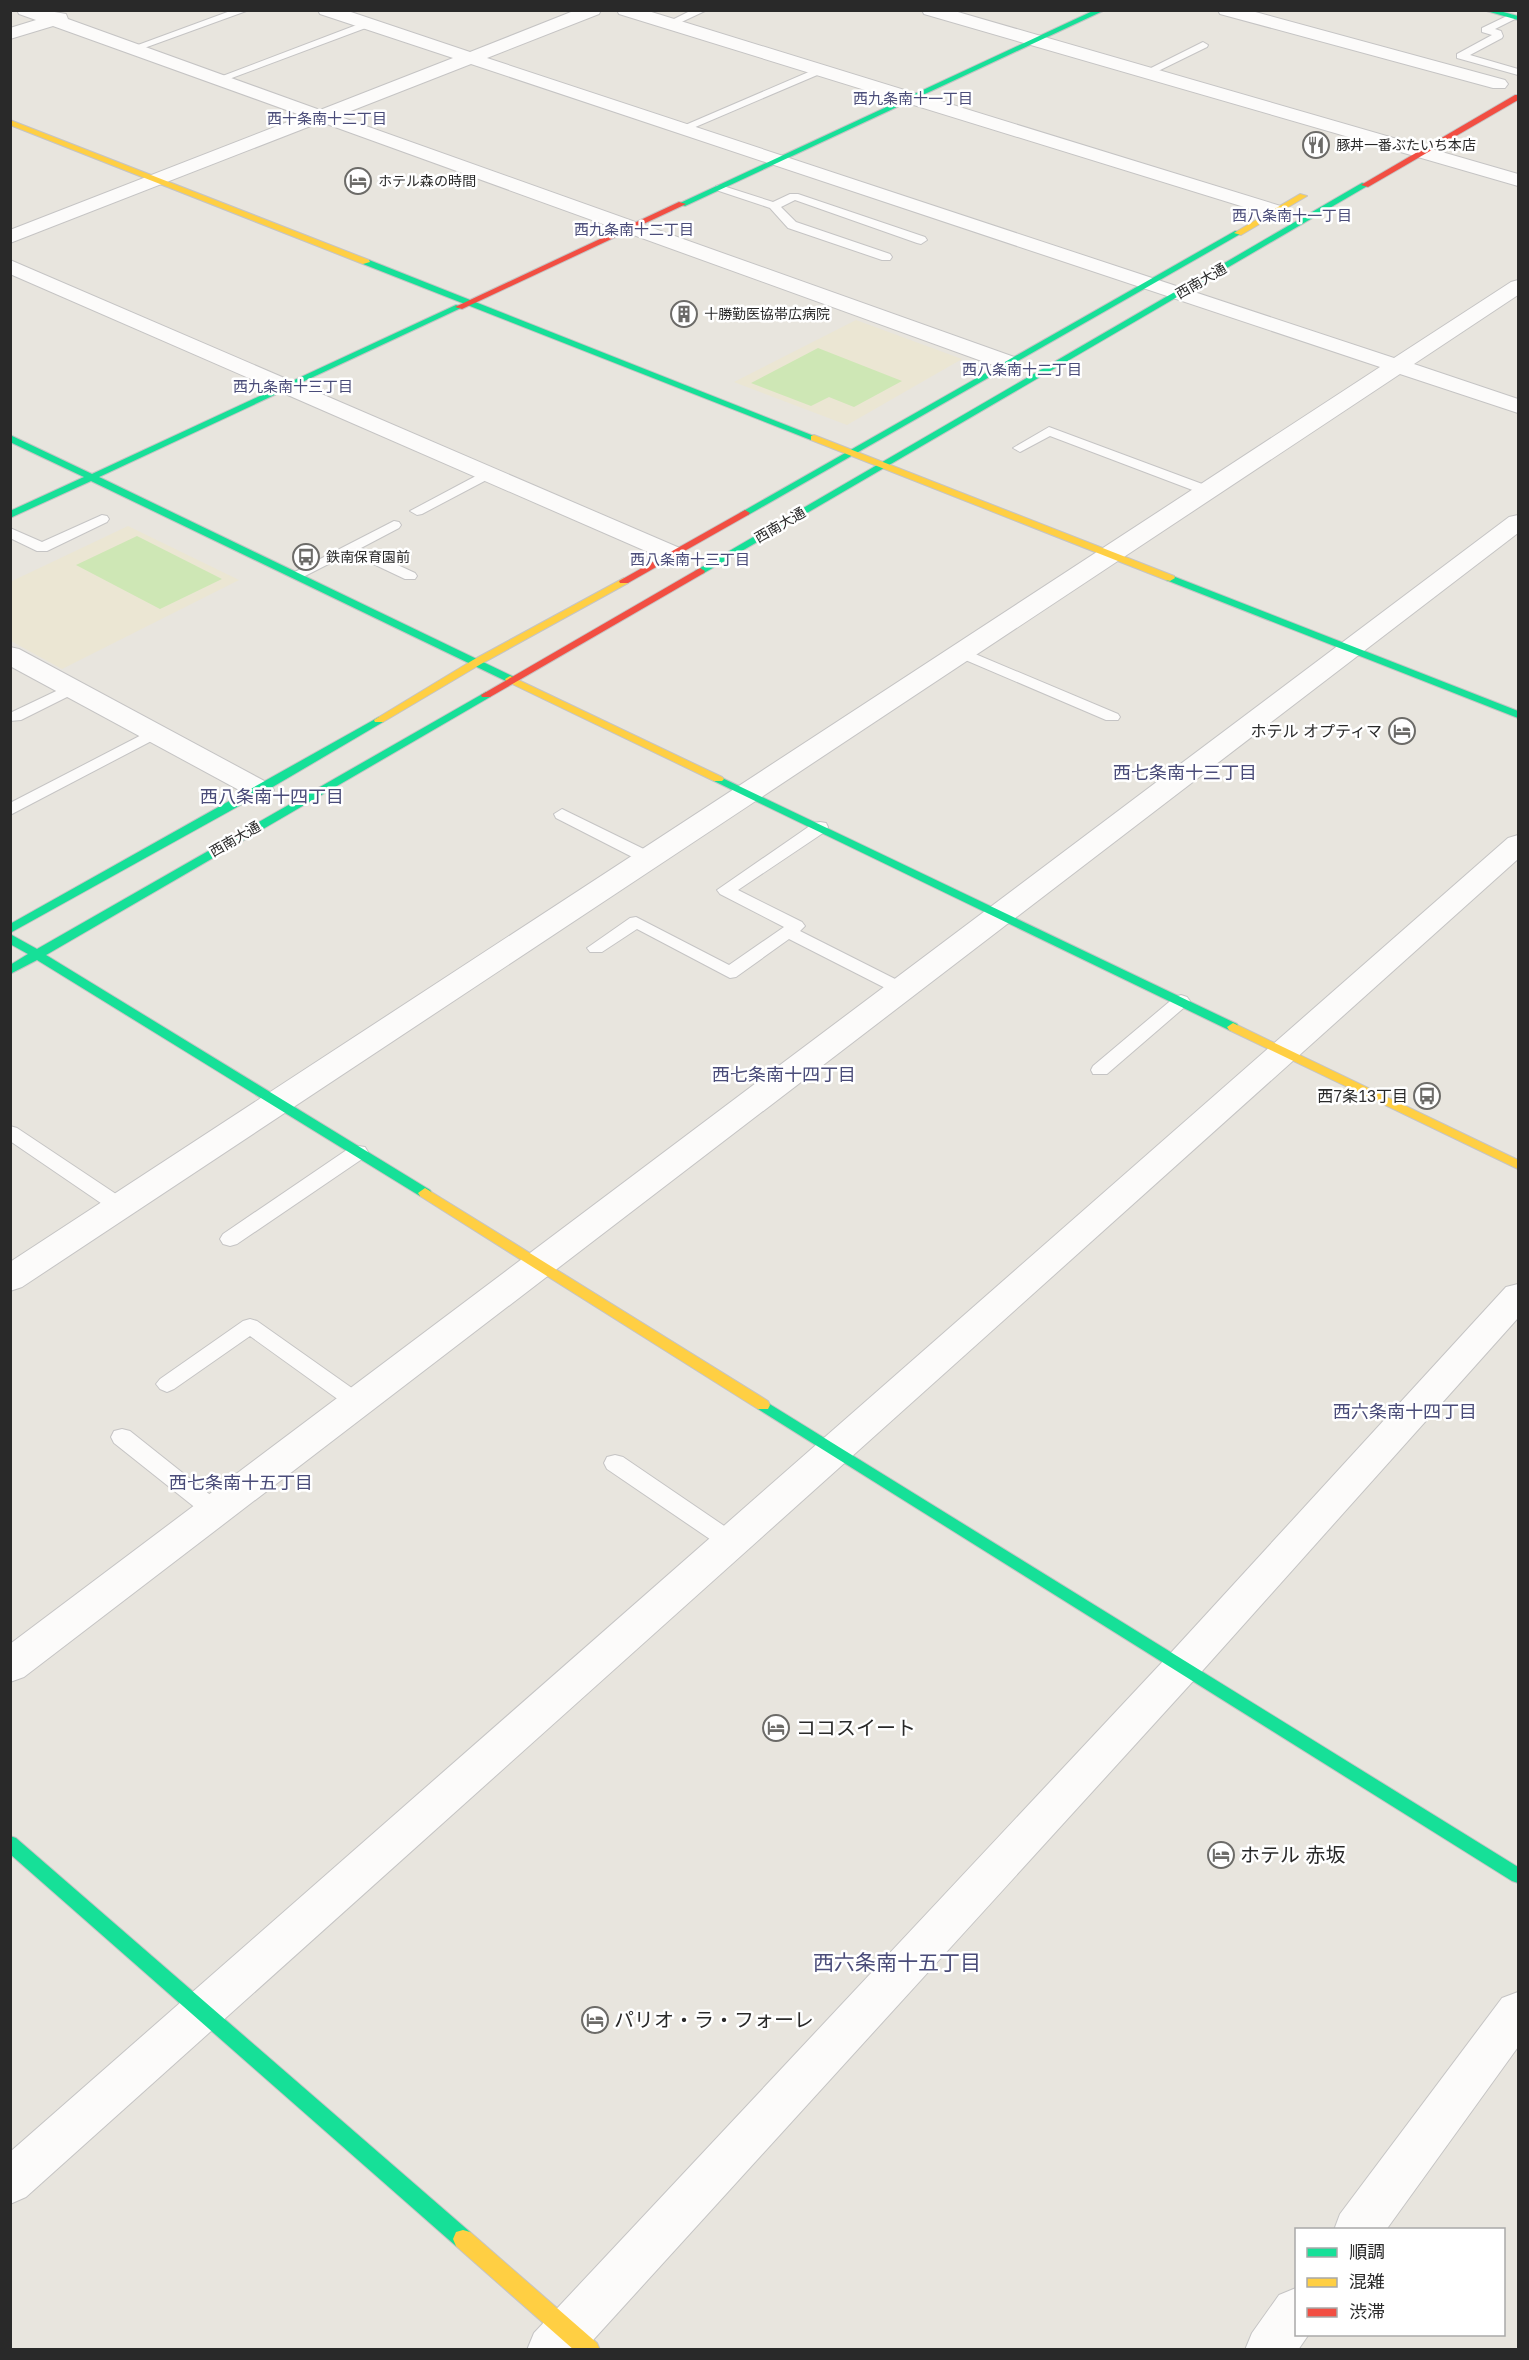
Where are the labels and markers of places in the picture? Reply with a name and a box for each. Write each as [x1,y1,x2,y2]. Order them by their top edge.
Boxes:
restaurant icon: 豚丼一番ぶたいち本店 [1301,130,1331,160]
place label: 豚丼一番ぶたいち本店 [1336,137,1476,153]
hotel icon: ホテル森の時間 [343,166,373,196]
place label: ホテル森の時間 [378,173,476,189]
building icon: 十勝勤医協帯広病院 [669,299,699,329]
place label: 十勝勤医協帯広病院 [704,306,830,322]
bus stop icon: 鉄南保育園前 [291,542,321,572]
place label: 鉄南保育園前 [326,549,410,565]
hotel icon: ホテル オプティマ [1387,716,1417,746]
place label: ホテル オプティマ [1251,723,1382,740]
bus stop icon: 西7条13丁目 [1412,1081,1442,1111]
place label: 西7条13丁目 [1317,1088,1408,1105]
hotel icon: ココスイート [761,1713,791,1743]
place label: ココスイート [796,1717,916,1739]
hotel icon: ホテル 赤坂 [1206,1840,1236,1870]
place label: ホテル 赤坂 [1240,1844,1346,1866]
hotel icon: パリオ・ラ・フォーレ [580,2005,610,2035]
place label: パリオ・ラ・フォーレ [614,2009,814,2031]

